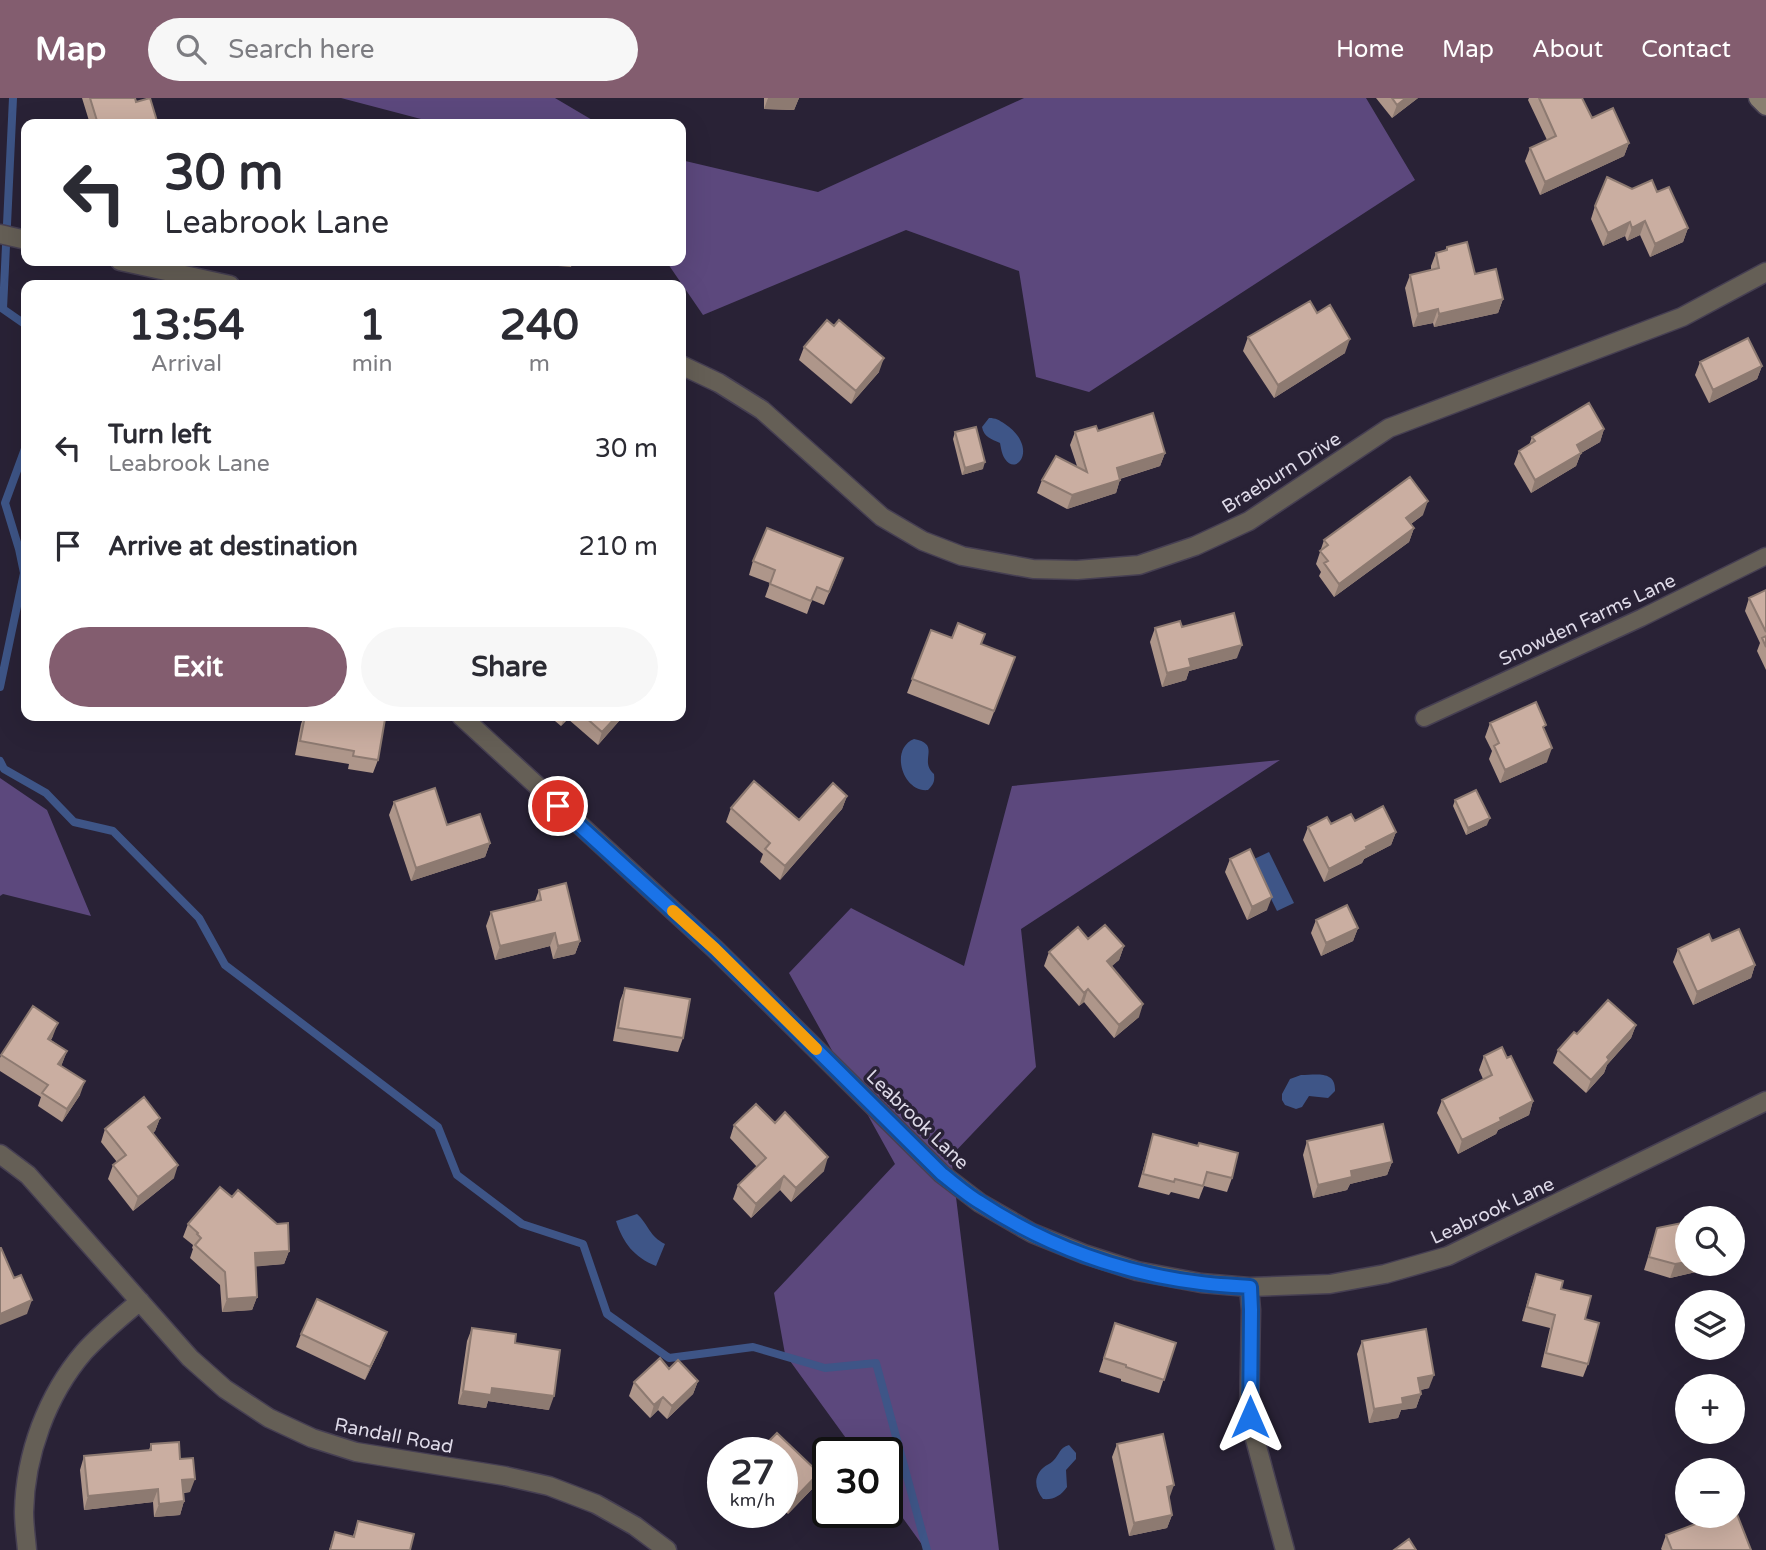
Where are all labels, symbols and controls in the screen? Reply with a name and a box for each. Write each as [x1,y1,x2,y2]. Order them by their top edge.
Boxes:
search box [148,18,638,81]
text: Map [35,30,106,69]
icon: search [172,30,210,68]
text: Search here [228,34,374,65]
text: Home [1336,35,1404,64]
text: Map [1442,35,1494,64]
text: About [1532,35,1603,64]
text: Contact [1641,35,1731,64]
text: 30 m [164,144,283,203]
icon: left [49,147,140,238]
text: Leabrook Lane [164,204,389,242]
text: 13:54 [128,300,245,351]
text: 1 [359,300,385,351]
text: 240 [500,300,579,351]
text: Arrival [151,350,222,378]
text: min [352,350,393,378]
text: m [529,350,550,378]
text: Turn left [108,419,211,450]
street label: Braeburn Drive [1218,428,1345,518]
icon: left [49,429,87,467]
text: 30 m [595,433,658,464]
text: Leabrook Lane [108,450,270,478]
icon: arrive [49,527,87,565]
text: Arrive at destination [108,531,358,562]
text: 210 m [578,531,658,562]
street label: Snowden Farms Lane [1496,569,1679,670]
button: Exit [49,627,347,707]
button: Share [361,627,658,707]
pin [528,776,588,836]
icon: arrive [539,787,577,825]
street label: Leabrook Lane [862,1065,973,1174]
street label: Leabrook Lane [1427,1173,1558,1249]
map controls [1675,1206,1745,1528]
button: search [1675,1206,1745,1276]
button: layers [1675,1290,1745,1360]
button: + [1675,1374,1745,1444]
position arrow [1213,1380,1287,1454]
street label: Randall Road [333,1414,455,1458]
speed limit sign: 30 [812,1437,903,1528]
text: 27 [731,1452,774,1494]
button: − [1675,1458,1745,1528]
text: km/h [730,1489,775,1511]

